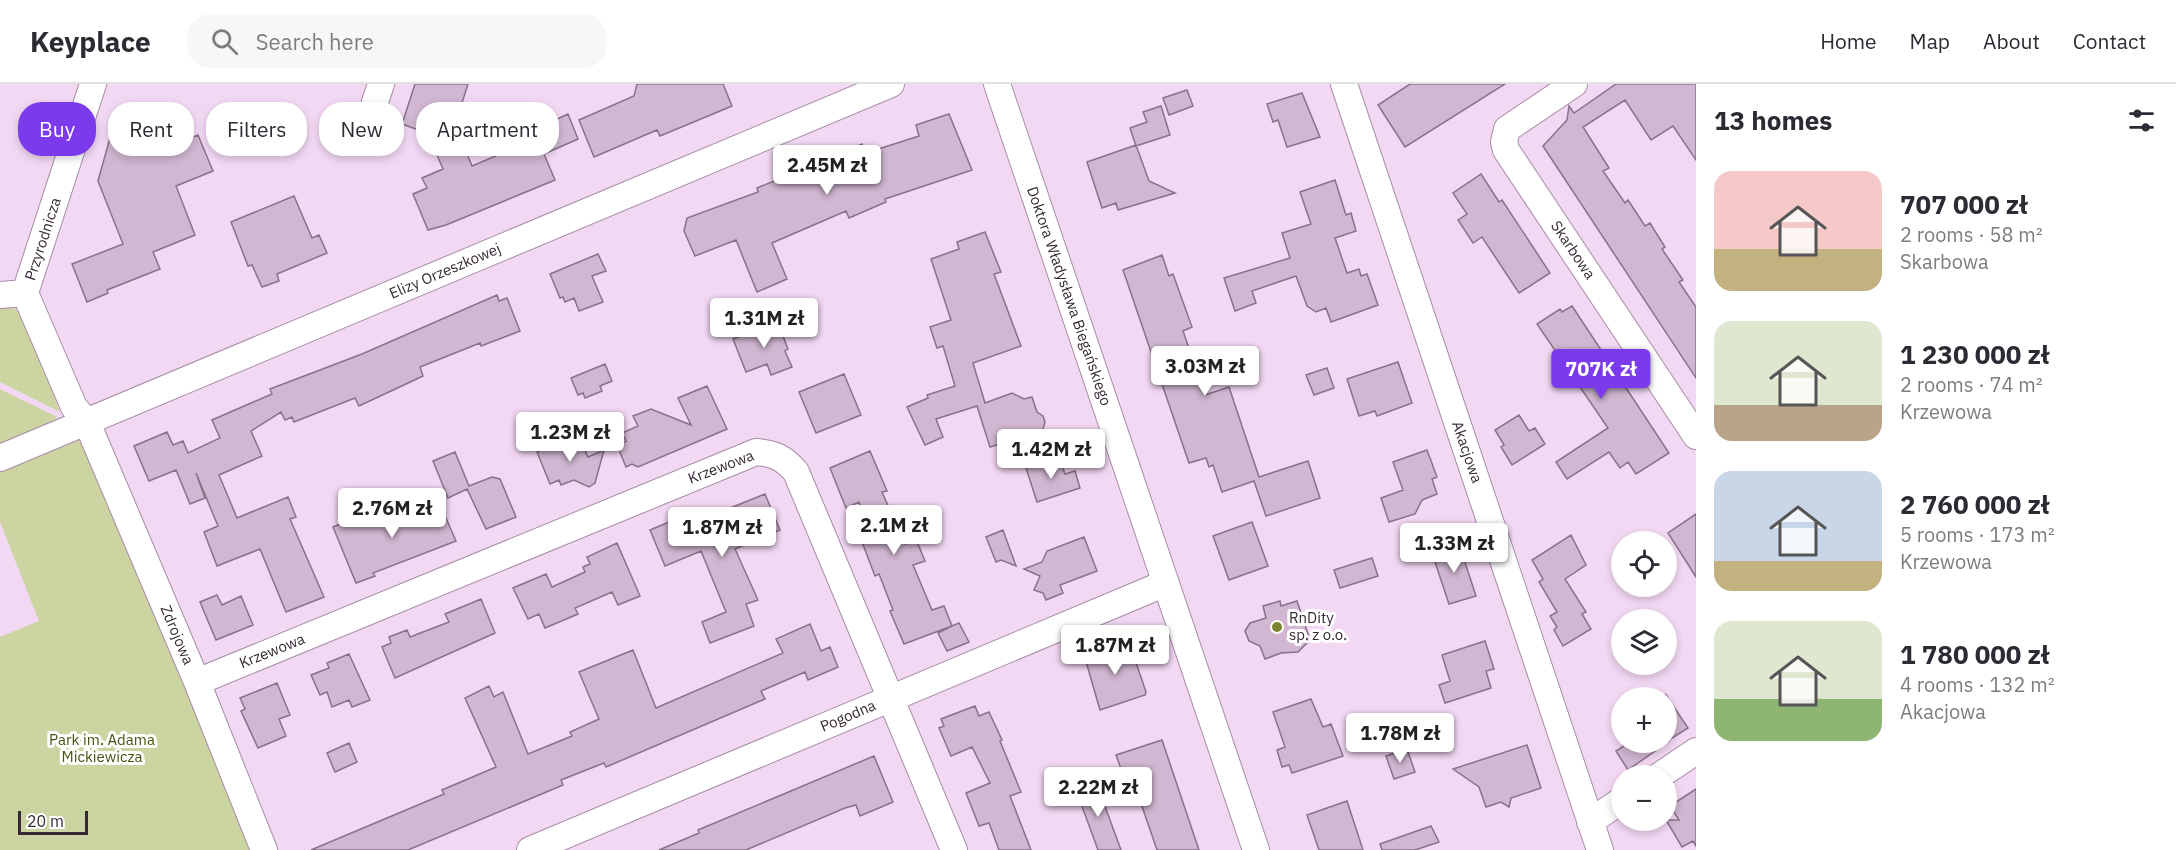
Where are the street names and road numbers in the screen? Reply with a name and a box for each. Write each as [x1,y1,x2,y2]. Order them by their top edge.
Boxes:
street label: Doktora Władysława Biegańskiego [1023,184,1116,408]
street label: Przyrodnicza [20,195,65,283]
street label: Skarbowa [1547,217,1600,283]
street label: Elizy Orzeszkowej [386,238,503,303]
street label: Akacjowa [1448,418,1487,485]
street label: Krzewowa [685,445,756,488]
street label: Zdrojowa [156,602,198,667]
street label: Krzewowa [236,629,307,672]
street label: Pogodna [817,695,879,736]

